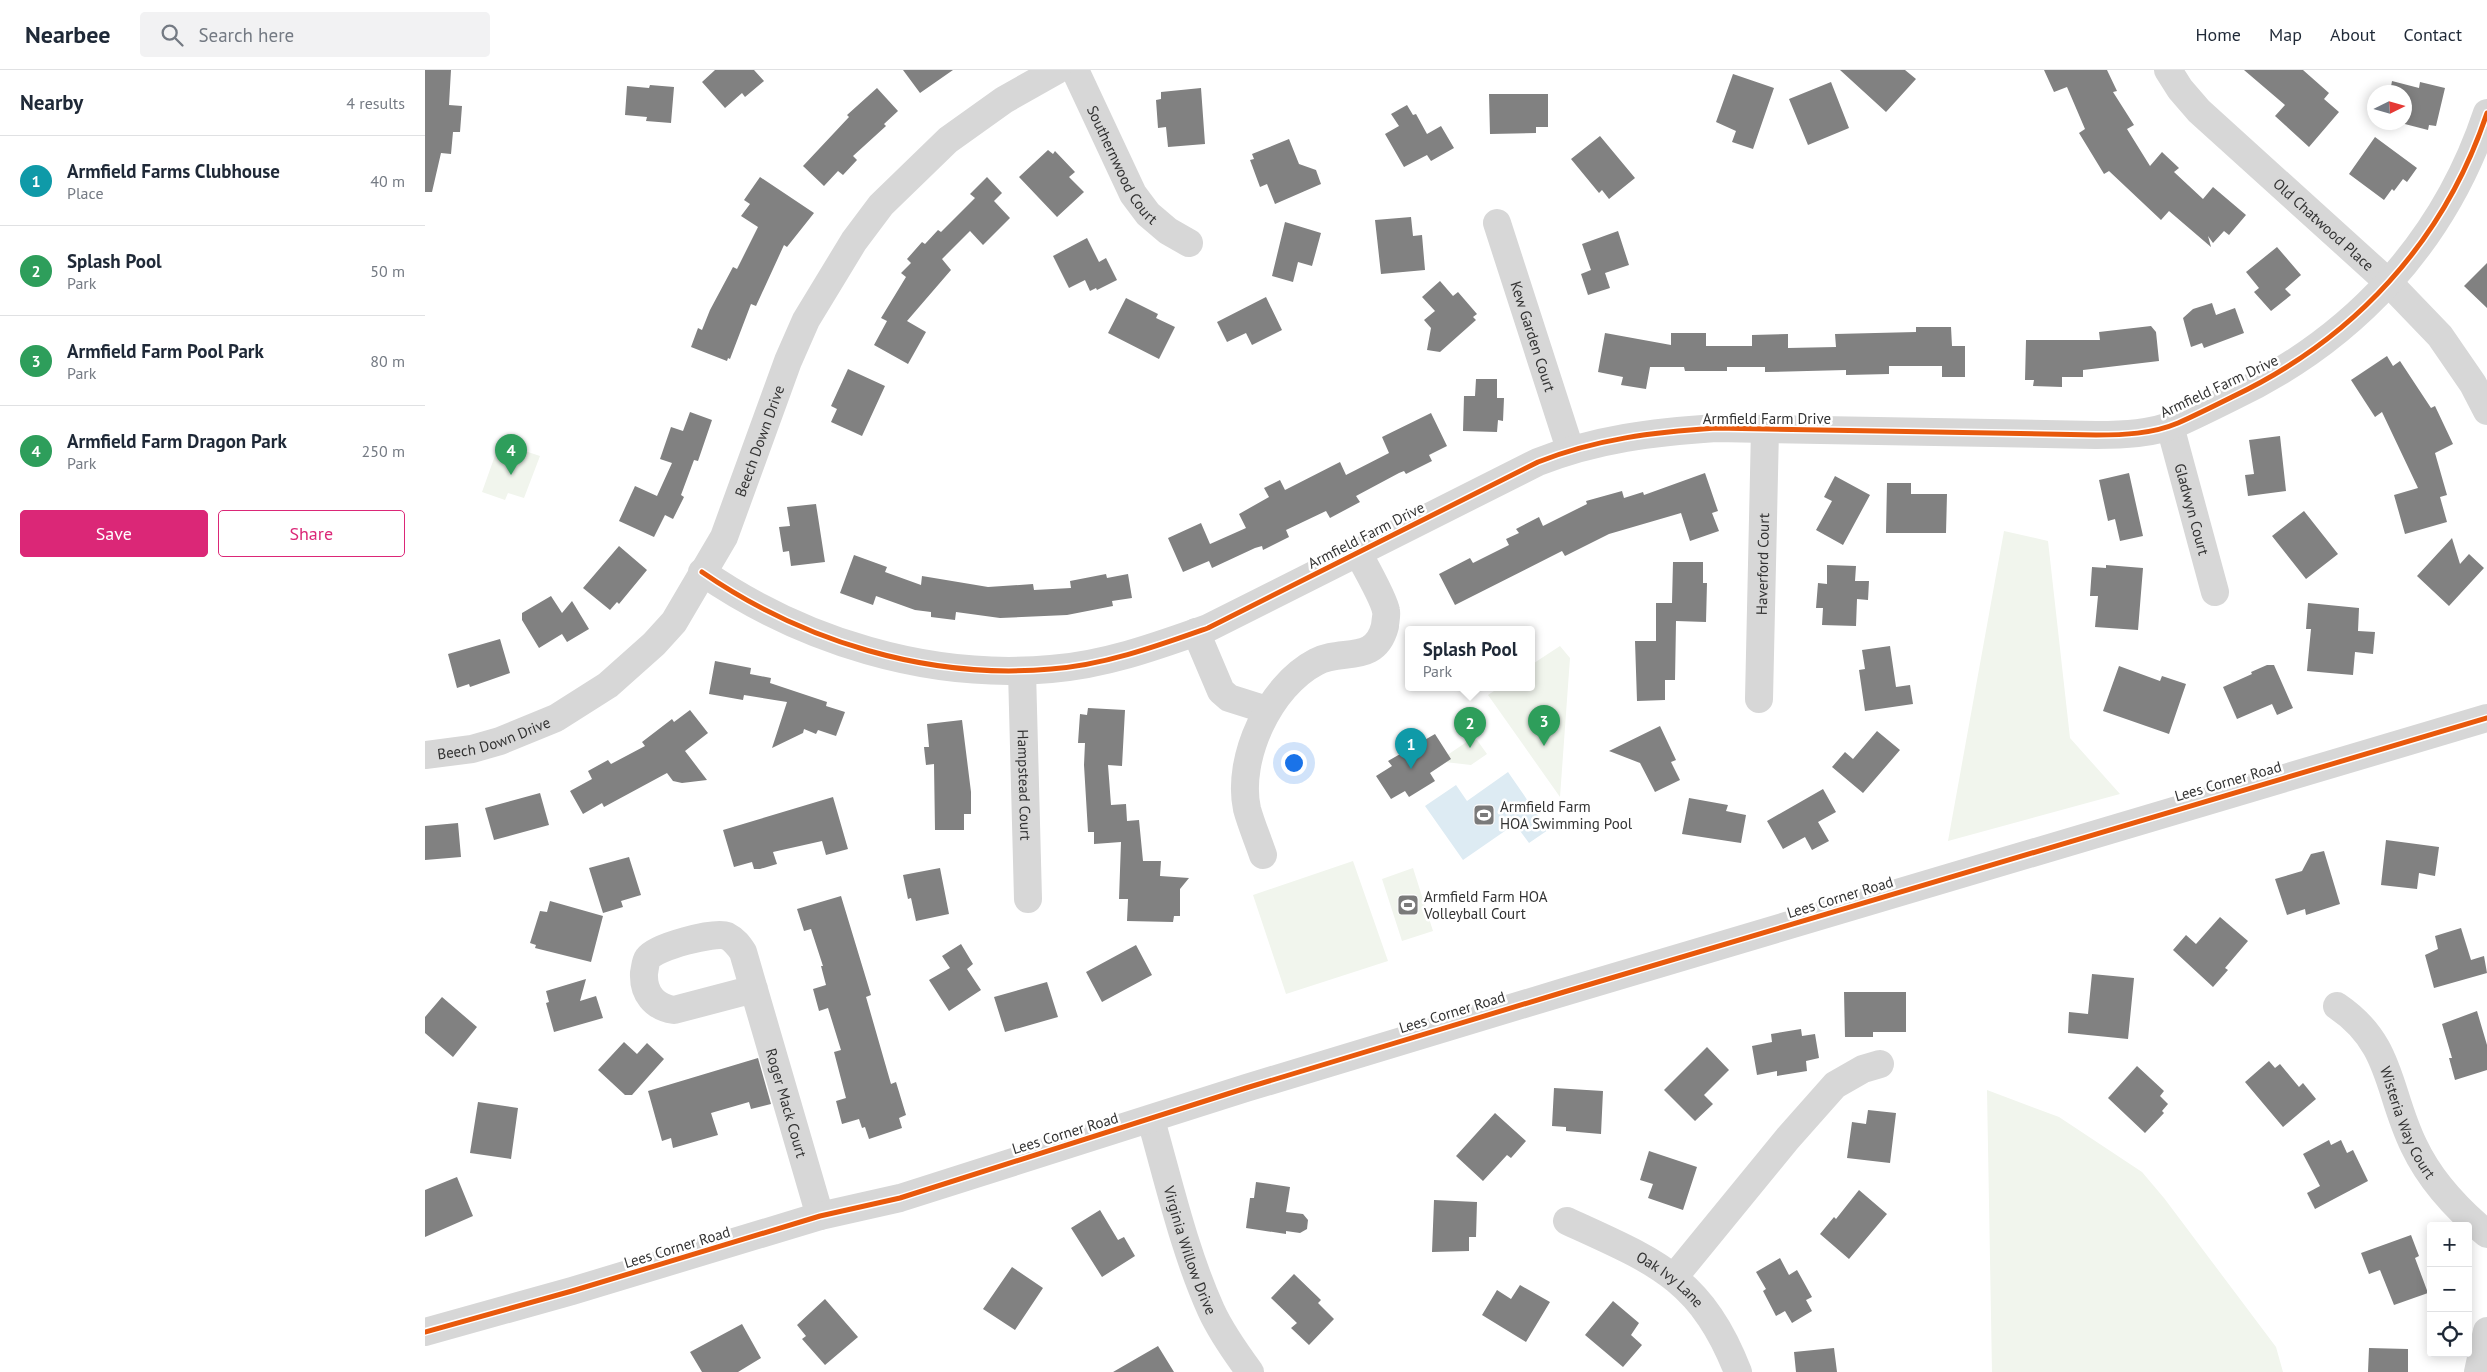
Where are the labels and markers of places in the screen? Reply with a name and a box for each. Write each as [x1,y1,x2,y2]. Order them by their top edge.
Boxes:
pin: 4 [495,434,527,475]
pin: 3 [1528,705,1560,746]
pin: 2 [1454,707,1486,748]
pin: 1 [1395,728,1427,769]
place label: Armfield Farm HOA Swimming Pool [1500,797,1633,833]
sports icon: Armfield Farm HOA Swimming Pool [1472,803,1496,827]
place label: Armfield Farm HOA Volleyball Court [1423,887,1548,923]
sports icon: Armfield Farm HOA Volleyball Court [1396,893,1420,917]

